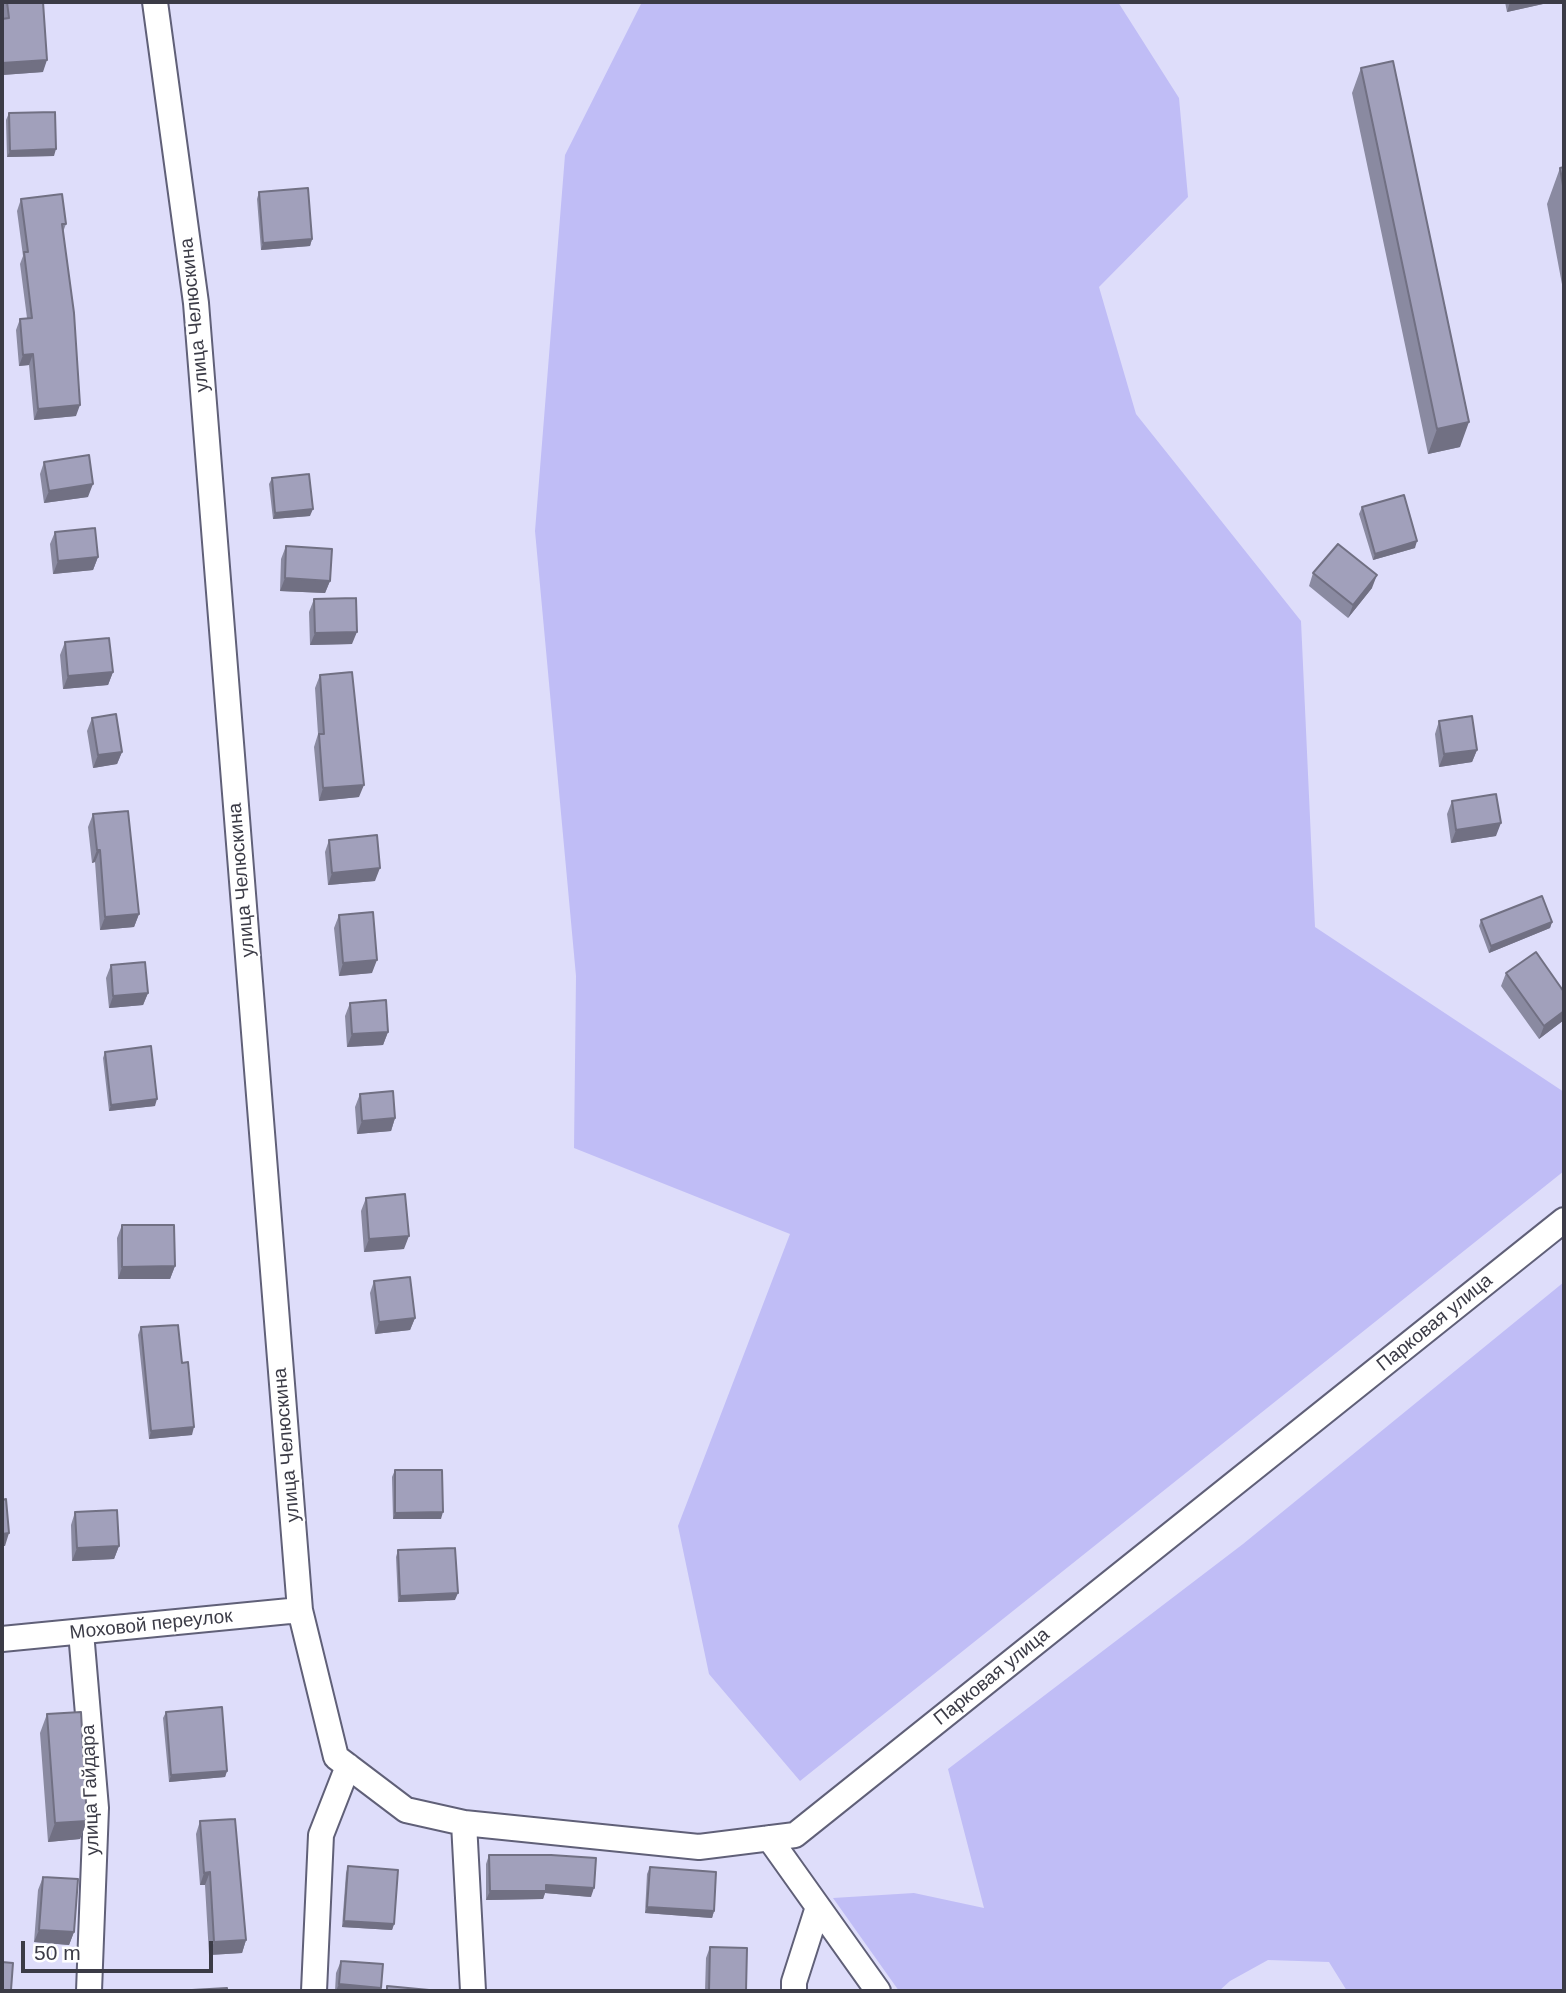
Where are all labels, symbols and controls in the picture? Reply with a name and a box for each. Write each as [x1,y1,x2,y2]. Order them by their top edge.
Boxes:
street label: улица Челюскина [176,237,214,393]
street label: улица Челюскина [224,802,260,958]
street label: Парковая улица [1373,1269,1497,1377]
street label: улица Челюскина [269,1367,305,1523]
street label: Моховой переулок [68,1605,234,1645]
street label: Парковая улица [930,1623,1054,1731]
street label: улица Гайдара [77,1724,105,1856]
scale bar [24,1926,217,1970]
text: 50 m [34,1941,81,1964]

